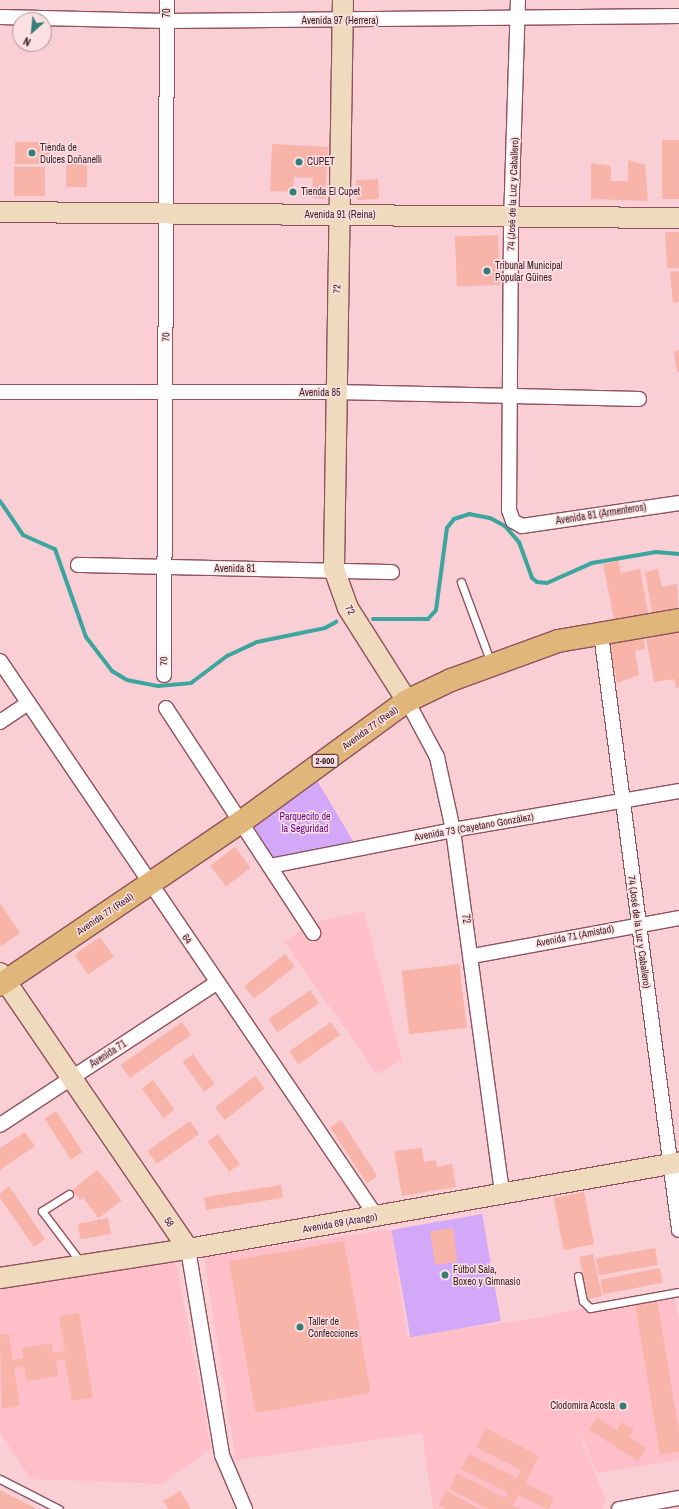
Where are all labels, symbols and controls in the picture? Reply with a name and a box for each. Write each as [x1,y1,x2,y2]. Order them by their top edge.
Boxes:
street label: 70 [161,8,173,18]
north arrow [12,12,52,52]
street label: Avenida 97 (Herrera) [302,15,378,27]
text: N [21,34,33,50]
street label: 74 (José de la Luz y Caballero) [505,137,521,251]
place label: Tienda de Dulces Doñanelli [40,141,102,164]
marker: Tienda de Dulces Doñanelli [27,148,37,158]
place label: CUPET [307,156,335,168]
marker: CUPET [294,157,304,167]
place label: Tienda El Cupet [301,186,360,198]
marker: Tienda El Cupet [288,187,298,197]
street label: Avenida 91 (Reina) [305,209,375,221]
place label: Tribunal Municipal Popular Güines [495,259,563,282]
marker: Tribunal Municipal Popular Güines [482,266,492,276]
street label: 72 [331,284,343,294]
street label: 70 [160,332,172,342]
street label: Avenida 85 [299,387,341,399]
street label: Avenida 81 (Armenteros) [555,501,647,527]
street label: Avenida 81 [214,563,256,575]
street label: 72 [343,603,357,617]
street label: 70 [158,656,170,666]
street label: Avenida 77 (Real) [340,704,400,752]
road number: 2-900 [311,754,339,768]
park label: Parquecito de la Seguridad [279,810,331,834]
street label: Avenida 73 (Cayetano González) [413,811,535,843]
street label: 74 (José de la Luz y Caballero) [625,875,653,989]
street label: Avenida 77 (Real) [74,891,136,937]
street label: 72 [459,914,473,924]
street label: Avenida 71 (Amistad) [535,923,615,949]
street label: 64 [179,932,195,946]
street label: Avenida 71 [87,1038,129,1070]
street label: Avenida 69 (Arango) [302,1211,378,1235]
street label: 58 [161,1215,177,1229]
place label: Fútbol Sala, Boxeo y Gimnasio [453,1263,520,1286]
marker: Fútbol Sala, Boxeo y Gimnasio [440,1270,450,1280]
place label: Taller de Confecciones [308,1315,358,1338]
marker: Taller de Confecciones [295,1322,305,1332]
place label: Clodomira Acosta [550,1400,615,1412]
marker: Clodomira Acosta [618,1401,628,1411]

